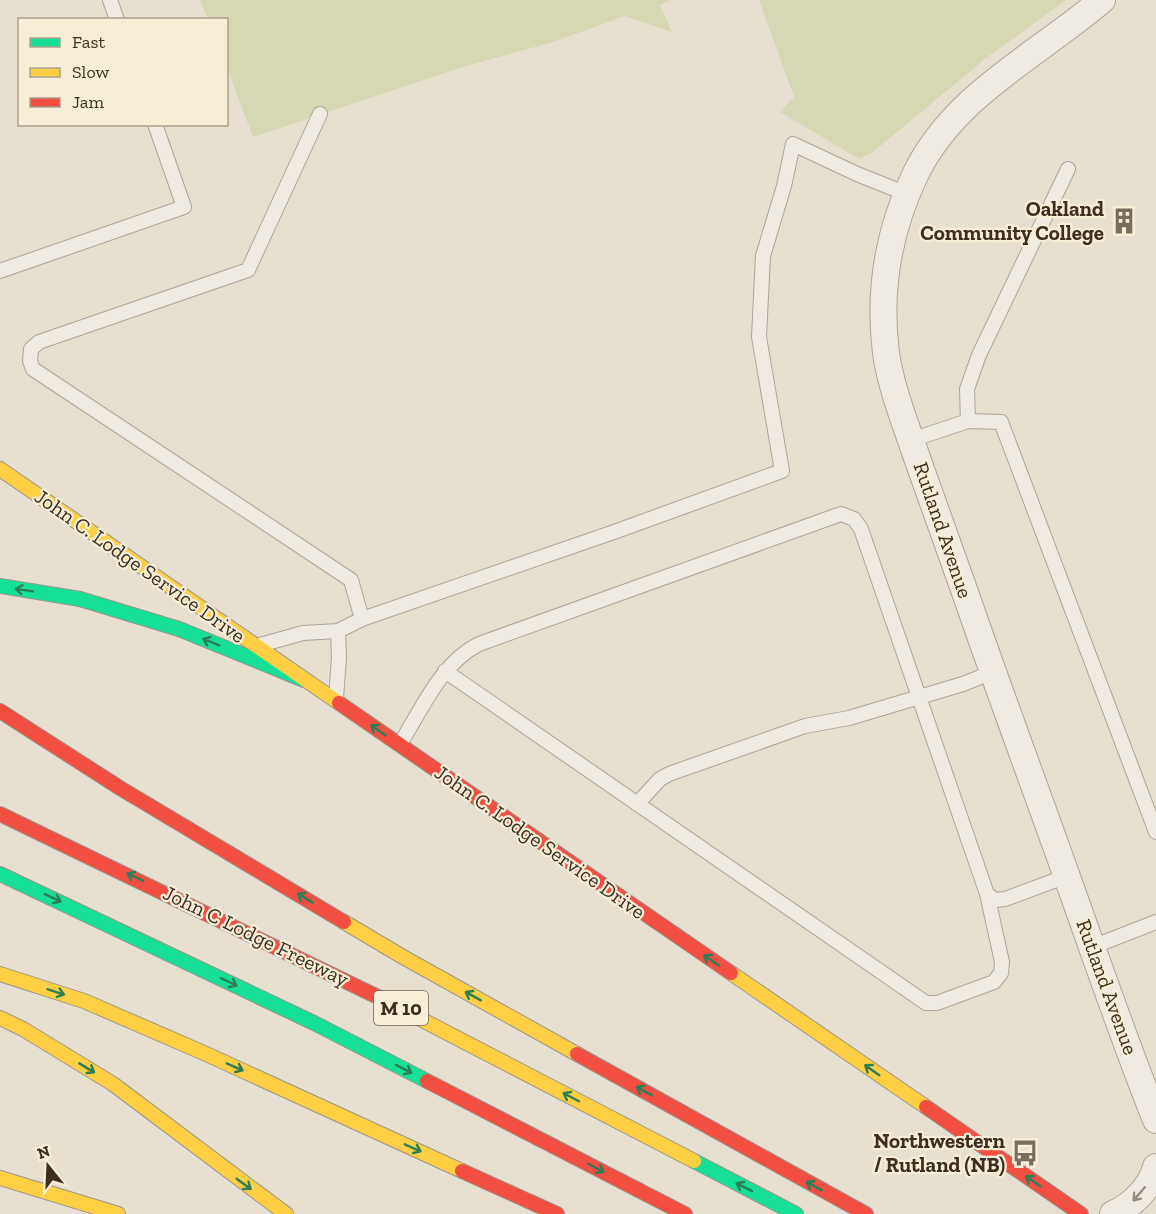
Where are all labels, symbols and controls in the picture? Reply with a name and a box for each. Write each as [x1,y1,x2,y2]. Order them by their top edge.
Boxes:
legend [18,18,228,126]
text: Fast [72,31,105,53]
text: Slow [72,61,109,83]
text: Jam [72,91,104,113]
place label: Oakland Community College [920,196,1104,245]
building icon: Oakland Community College [1109,206,1139,236]
street label: Rutland Avenue [908,458,979,601]
street label: John C. Lodge Service Drive [30,483,250,648]
one-way arrow [15,584,34,595]
one-way arrow [203,636,221,647]
one-way arrow [370,724,386,736]
street label: John C. Lodge Service Drive [430,759,650,924]
one-way arrow [126,870,144,882]
street label: John C Lodge Freeway [159,880,353,991]
one-way arrow [297,892,314,904]
one-way arrow [44,893,62,904]
street label: Rutland Avenue [1071,916,1144,1058]
one-way arrow [704,954,720,966]
one-way arrow [220,976,238,988]
one-way arrow [46,987,65,998]
one-way arrow [465,990,483,1001]
road number: M 10 [374,991,428,1025]
one-way arrow [226,1062,244,1074]
one-way arrow [78,1063,95,1075]
one-way arrow [394,1063,412,1075]
one-way arrow [864,1064,881,1076]
one-way arrow [636,1085,653,1097]
one-way arrow [563,1091,580,1103]
place label: Northwestern / Rutland (NB) [873,1128,1006,1177]
north arrow [18,1136,78,1196]
bus stop icon: Northwestern / Rutland (NB) [1010,1138,1040,1168]
text: N [35,1141,52,1163]
one-way arrow [403,1143,422,1154]
one-way arrow [586,1162,604,1174]
one-way arrow [1025,1175,1041,1187]
one-way arrow [236,1178,252,1190]
one-way arrow [806,1180,824,1191]
one-way arrow [736,1181,753,1193]
one-way arrow [1132,1186,1146,1201]

